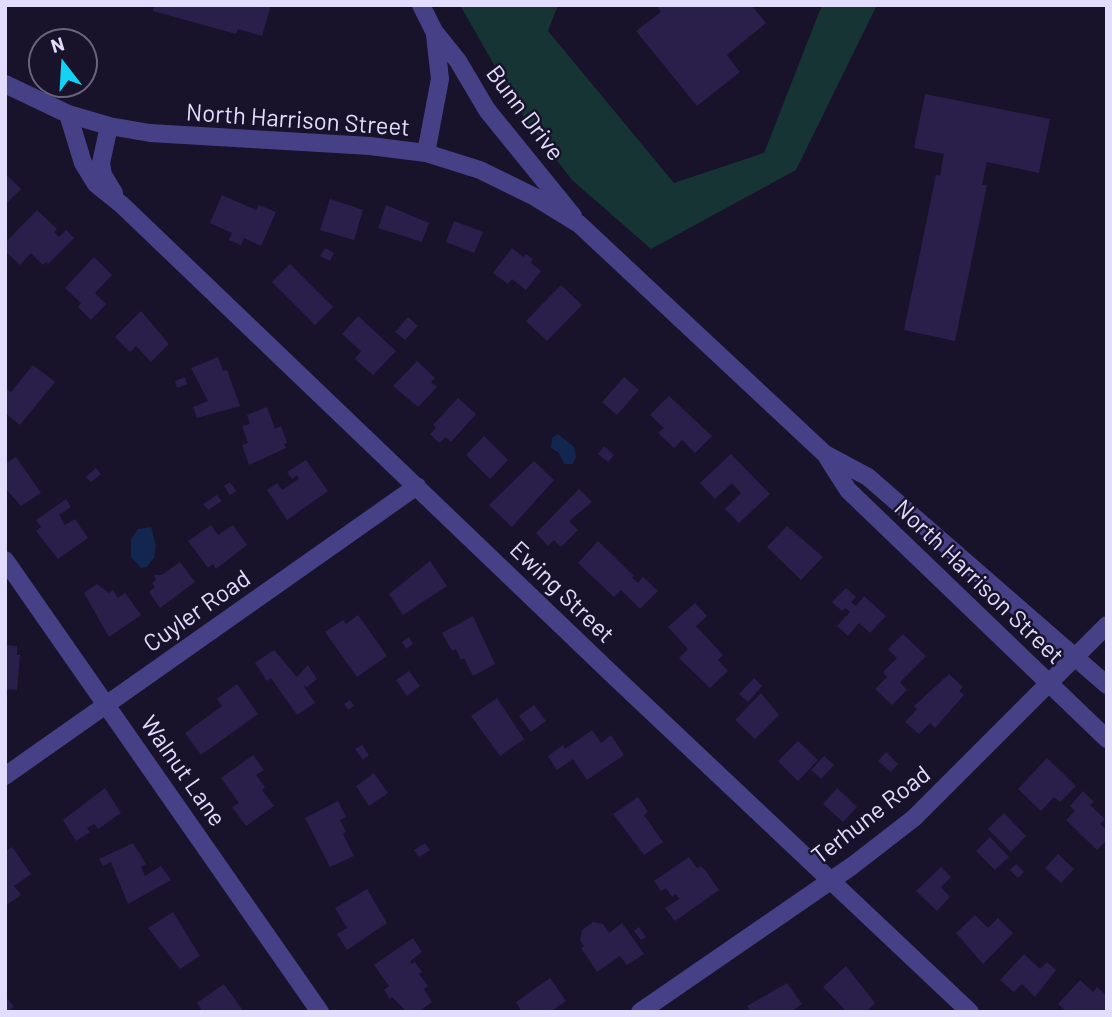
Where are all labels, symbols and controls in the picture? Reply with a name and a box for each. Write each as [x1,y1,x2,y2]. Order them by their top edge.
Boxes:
north arrow [28,28,98,98]
text: N [48,32,67,57]
street label: Bunn Drive [480,60,570,166]
street label: North Harrison Street [185,98,411,142]
street label: North Harrison Street [888,494,1070,670]
street label: Ewing Street [504,535,620,649]
street label: Cuyler Road [138,564,256,658]
street label: Walnut Lane [134,710,232,832]
street label: Terhune Road [806,760,936,870]

